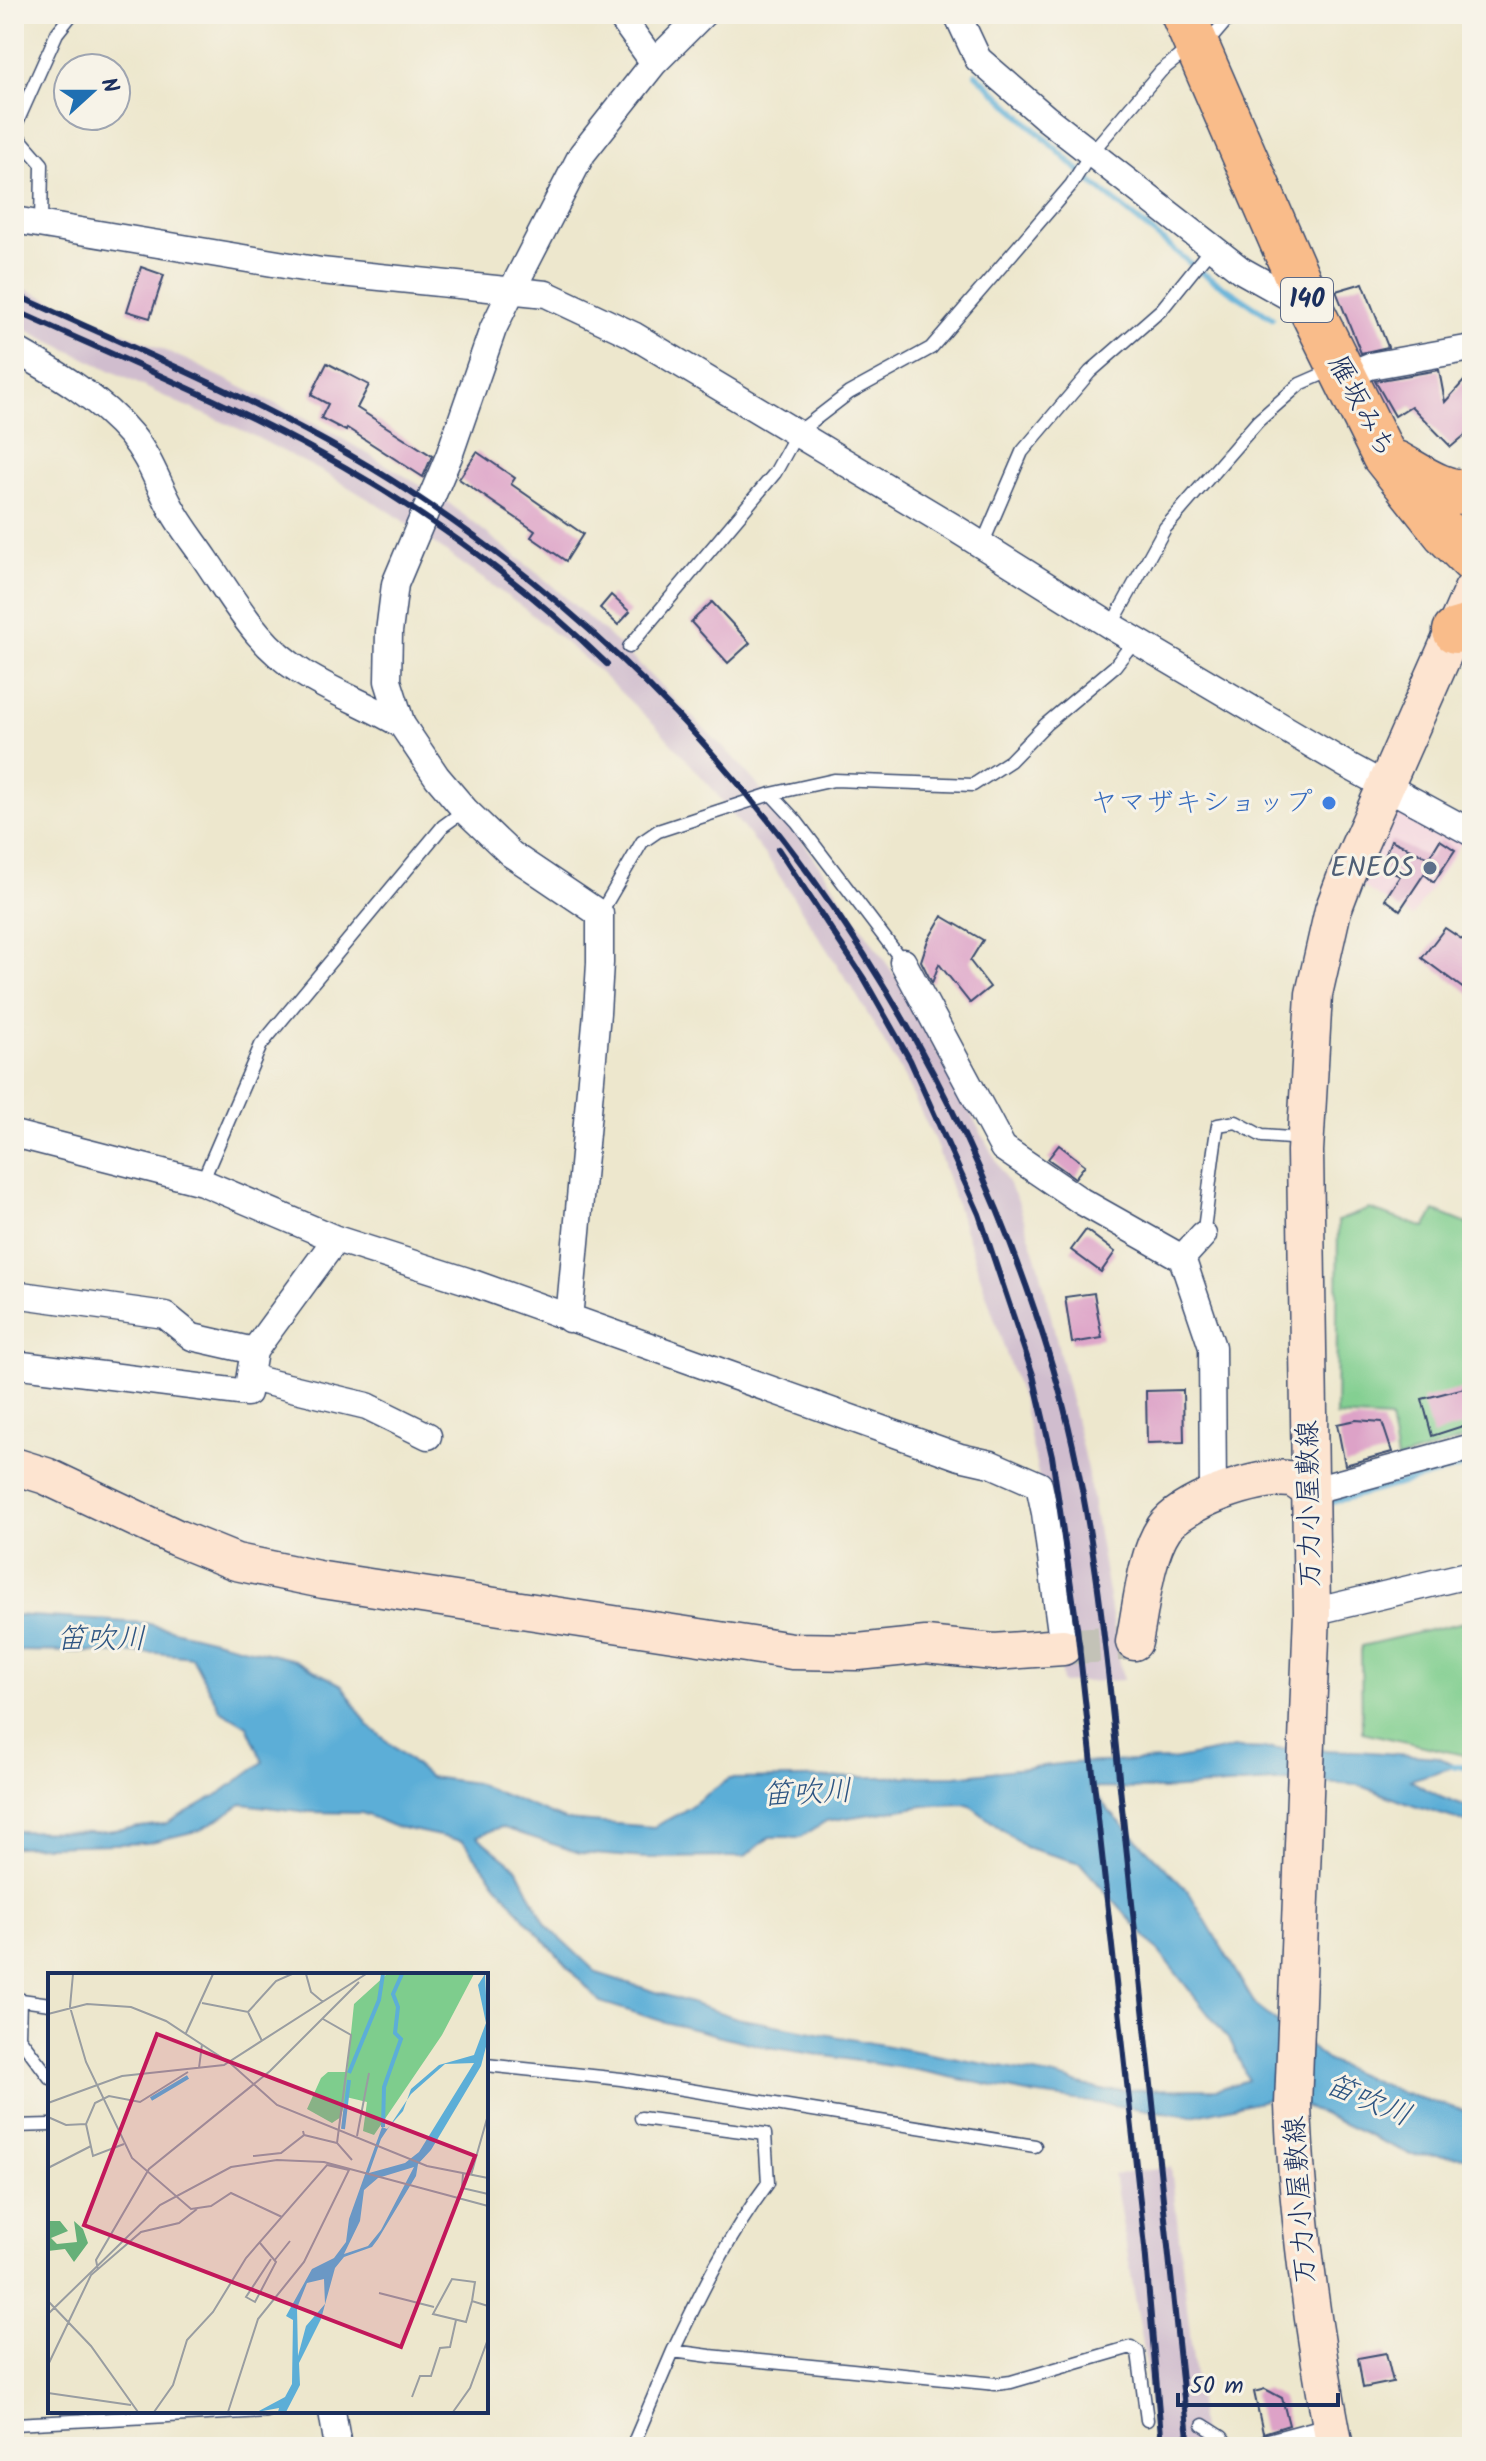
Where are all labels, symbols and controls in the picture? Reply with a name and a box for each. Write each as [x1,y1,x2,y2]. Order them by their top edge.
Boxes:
north arrow [52,52,132,132]
text: N [90,73,127,99]
road number: 140 [1281,278,1333,322]
street label: 雁坂みち [1315,347,1407,467]
place label: ヤマザキショップ [1090,781,1313,826]
marker: ヤマザキショップ [1320,794,1338,812]
place label: ENEOS [1330,846,1414,891]
marker: ENEOS [1421,859,1439,877]
street label: 万力小屋敷線 [1286,1420,1334,1588]
water label: 笛吹川 [56,1616,146,1664]
water label: 笛吹川 [761,1768,853,1820]
inset map [48,1973,488,2413]
water label: 笛吹川 [1317,2061,1419,2141]
street label: 万力小屋敷線 [1273,2115,1329,2285]
scale bar [1178,2357,1338,2407]
text: 50 m [1190,2367,1244,2406]

